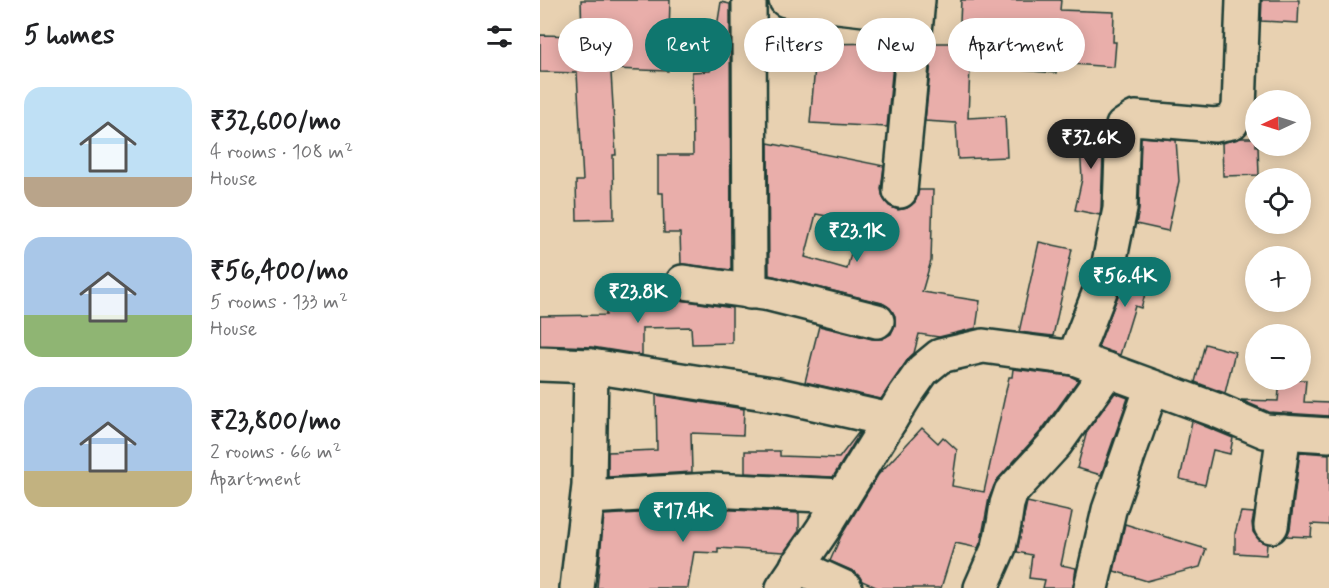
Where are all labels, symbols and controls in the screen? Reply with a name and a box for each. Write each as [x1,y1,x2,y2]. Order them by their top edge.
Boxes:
chip: Buy [558,18,633,72]
chip: Rent [645,18,732,72]
chip: Filters [744,18,844,72]
chip: New [856,18,936,72]
chip: Apartment [948,18,1085,72]
text: 5 homes [24,19,115,53]
icon: filters [483,20,516,53]
north arrow [1245,90,1311,156]
map controls [1245,90,1311,390]
text: ₹32,600/mo [210,105,341,139]
icon: home [72,111,144,183]
pin: ₹32.6K [1042,119,1140,170]
text: ₹32.6K [1061,125,1121,152]
text: 4 rooms · 108 m² [210,139,353,166]
text: House [210,166,257,193]
button: locate [1245,168,1311,234]
pin: ₹23.1K [808,212,906,263]
text: ₹23.1K [829,218,885,245]
button: + [1245,246,1311,312]
text: ₹56,400/mo [210,255,348,289]
pin: ₹56.4K [1076,257,1174,308]
icon: home [72,261,144,333]
text: ₹56.4K [1093,263,1157,290]
pin: ₹23.8K [589,273,687,324]
text: ₹23.8K [608,279,668,306]
text: 5 rooms · 133 m² [210,289,348,316]
text: House [210,316,257,343]
button: − [1245,324,1311,390]
text: ₹23,800/mo [210,405,341,439]
icon: home [72,411,144,483]
text: 2 rooms · 66 m² [210,439,341,466]
text: Apartment [210,466,301,493]
pin: ₹17.4K [634,492,732,543]
text: ₹17.4K [653,498,713,525]

